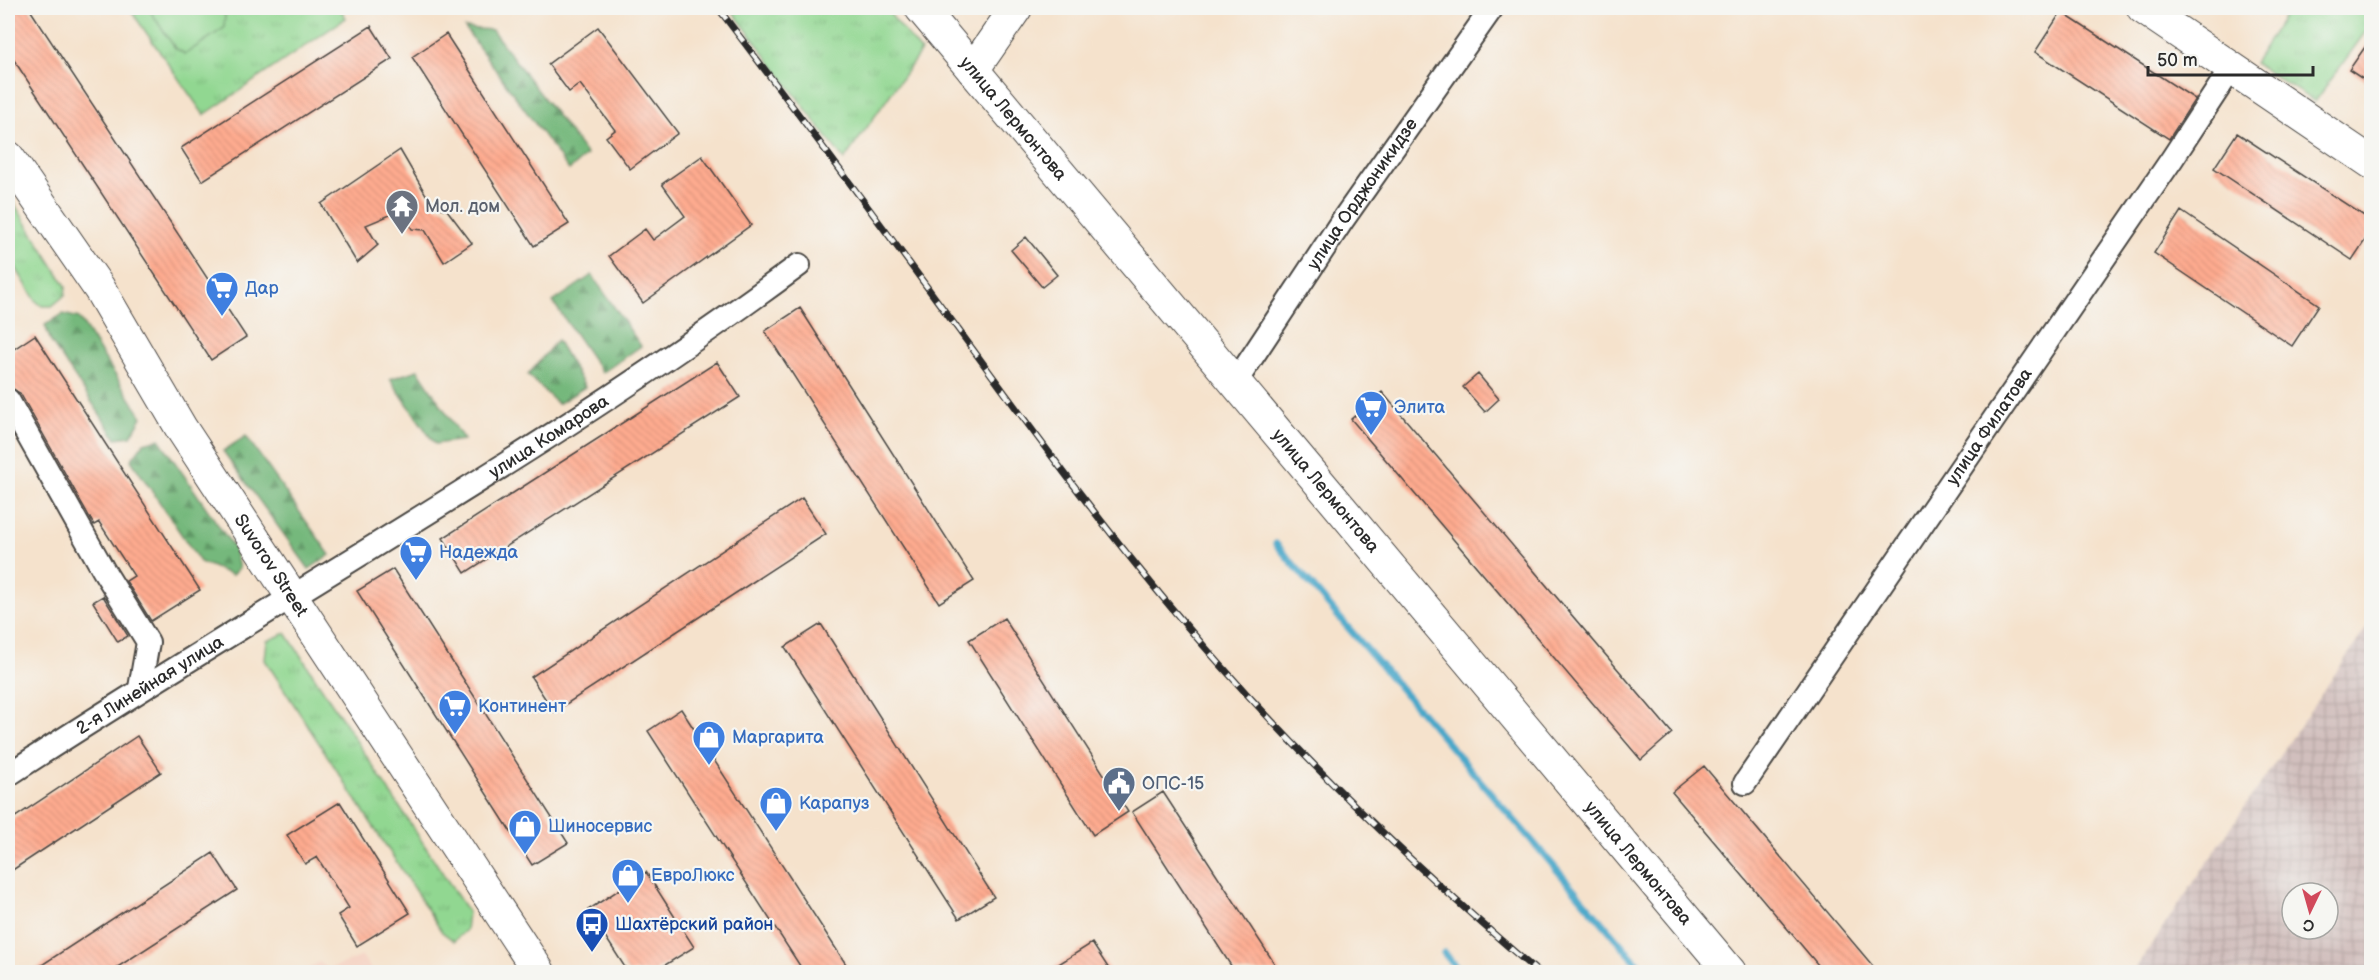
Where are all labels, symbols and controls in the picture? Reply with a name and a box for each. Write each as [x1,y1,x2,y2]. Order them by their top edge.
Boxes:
scale bar [2148,39,2313,77]
text: 50 m [2157,50,2198,71]
street label: улица Лермонтова [956,52,1072,185]
street label: улица Орджоникидзе [1302,114,1422,273]
temple icon: Мол. дом [384,188,420,235]
place label: Мол. дом [425,196,500,217]
supermarket icon: Дар [204,270,240,317]
place label: Дар [245,278,279,299]
street label: улица Филатова [1942,364,2037,489]
supermarket icon: Элита [1353,389,1389,436]
street label: улица Комарова [485,390,613,482]
place label: Элита [1394,397,1445,418]
street label: улица Лермонтова [1268,424,1384,557]
street label: Suvorov Street [230,510,313,621]
supermarket icon: Надежда [398,534,434,581]
place label: Надежда [439,542,518,563]
street label: 2-я Линейная улица [72,631,227,739]
supermarket icon: Континент [437,688,473,735]
place label: Континент [478,696,567,717]
shop icon: Маргарита [691,719,727,766]
place label: Маргарита [732,727,824,748]
public building icon: ОПС-15 [1101,765,1137,812]
place label: ОПС-15 [1142,773,1204,794]
shop icon: Карапуз [758,785,794,832]
place label: Карапуз [799,793,870,814]
street label: улица Лермонтова [1580,797,1697,929]
shop icon: Шиносервис [507,808,543,855]
place label: Шиносервис [548,816,653,837]
shop icon: ЕвроЛюкс [610,857,646,904]
place label: ЕвроЛюкс [651,865,735,886]
north arrow [2280,881,2340,941]
bus stop icon: Шахтёрский район [574,906,610,953]
place label: Шахтёрский район [615,914,774,935]
text: С [2302,914,2315,934]

